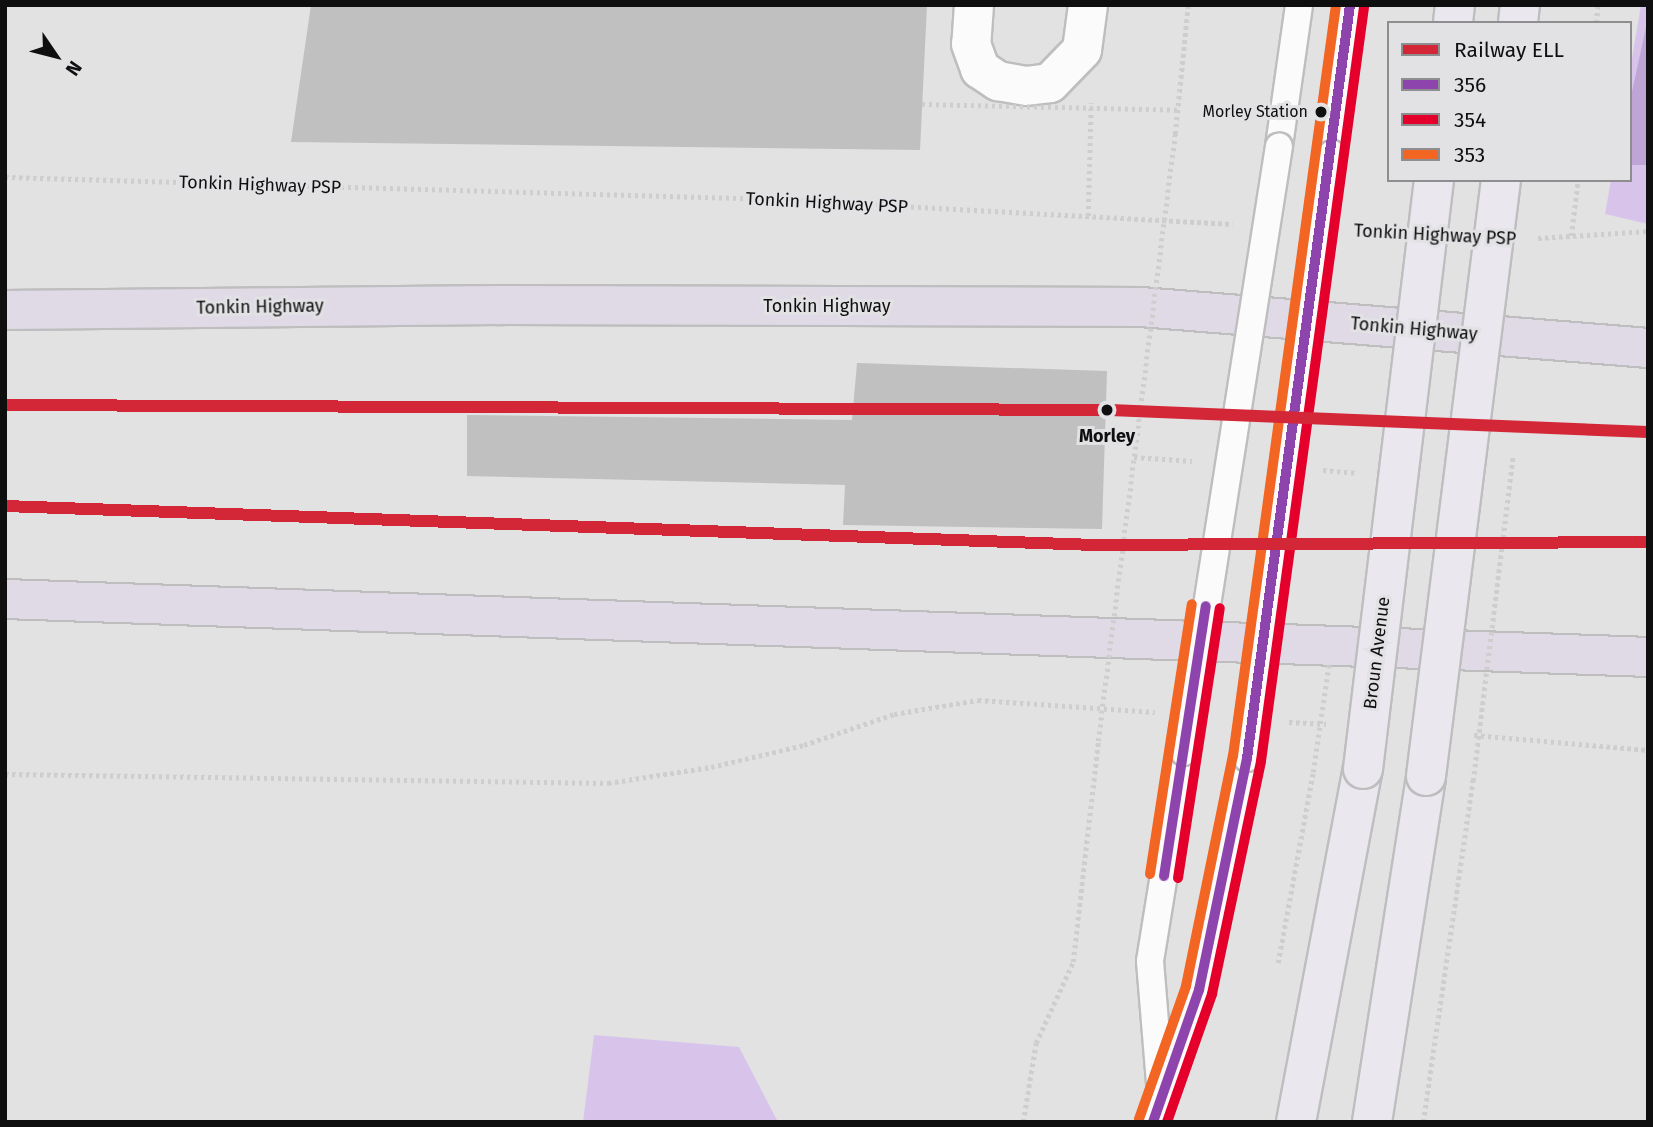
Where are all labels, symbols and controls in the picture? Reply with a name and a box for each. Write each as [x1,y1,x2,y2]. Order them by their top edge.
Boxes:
north arrow [21,21,91,91]
legend [1387,21,1632,182]
text: Railway ELL [1454,37,1564,63]
text: N [61,57,87,80]
text: 356 [1454,72,1486,98]
place label: Morley Station [1203,102,1308,122]
marker: Morley Station [1314,105,1328,119]
text: 354 [1454,107,1486,133]
text: 353 [1454,142,1485,168]
street label: Tonkin Highway PSP [178,171,342,199]
street label: Tonkin Highway PSP [745,188,909,218]
street label: Tonkin Highway PSP [1353,220,1517,250]
street label: Tonkin Highway [196,295,324,319]
street label: Tonkin Highway [763,295,891,317]
street label: Tonkin Highway [1350,313,1478,345]
marker: Morley [1095,398,1119,422]
place label: Morley [1079,425,1135,447]
street label: Broun Avenue [1359,595,1395,711]

